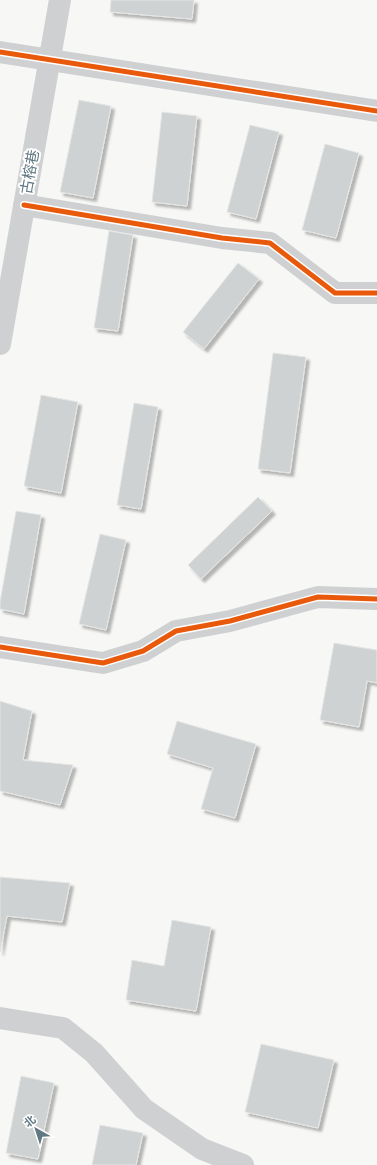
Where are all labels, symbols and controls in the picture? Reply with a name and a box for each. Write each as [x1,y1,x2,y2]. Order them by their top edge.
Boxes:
street label: 古榕巷 [17,148,43,196]
north arrow [16,1109,56,1149]
text: 北 [22,1113,38,1130]

